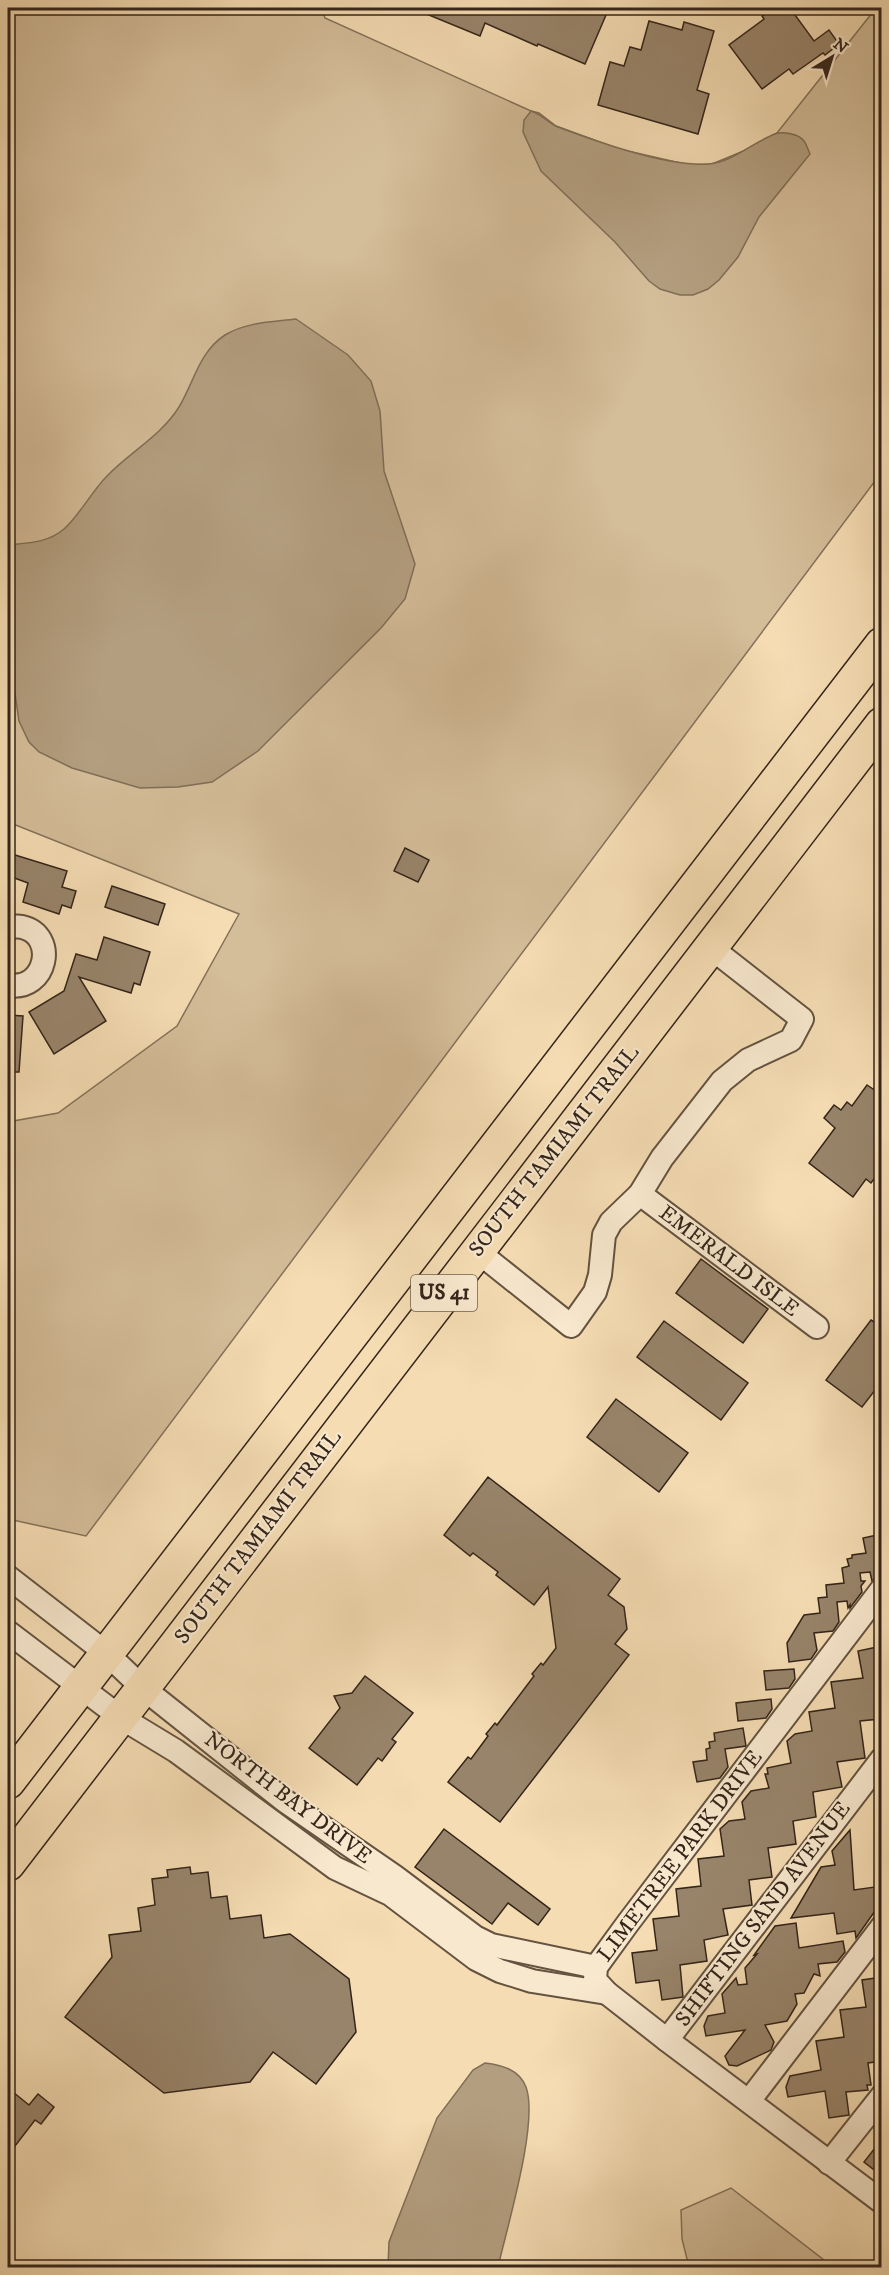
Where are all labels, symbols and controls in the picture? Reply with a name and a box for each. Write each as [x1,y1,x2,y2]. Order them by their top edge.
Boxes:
north arrow [802,27,862,87]
text: N [829,34,852,58]
street label: SOUTH TAMIAMI TRAIL [463,1040,645,1262]
street label: EMERALD ISLE [653,1199,805,1323]
road number: US 41 [411,1275,477,1311]
street label: SOUTH TAMIAMI TRAIL [169,1424,347,1649]
street label: NORTH BAY DRIVE [199,1726,377,1870]
street label: LIMETREE PARK DRIVE [592,1745,768,1967]
street label: SHIFTING SAND AVENUE [670,1796,856,2032]

